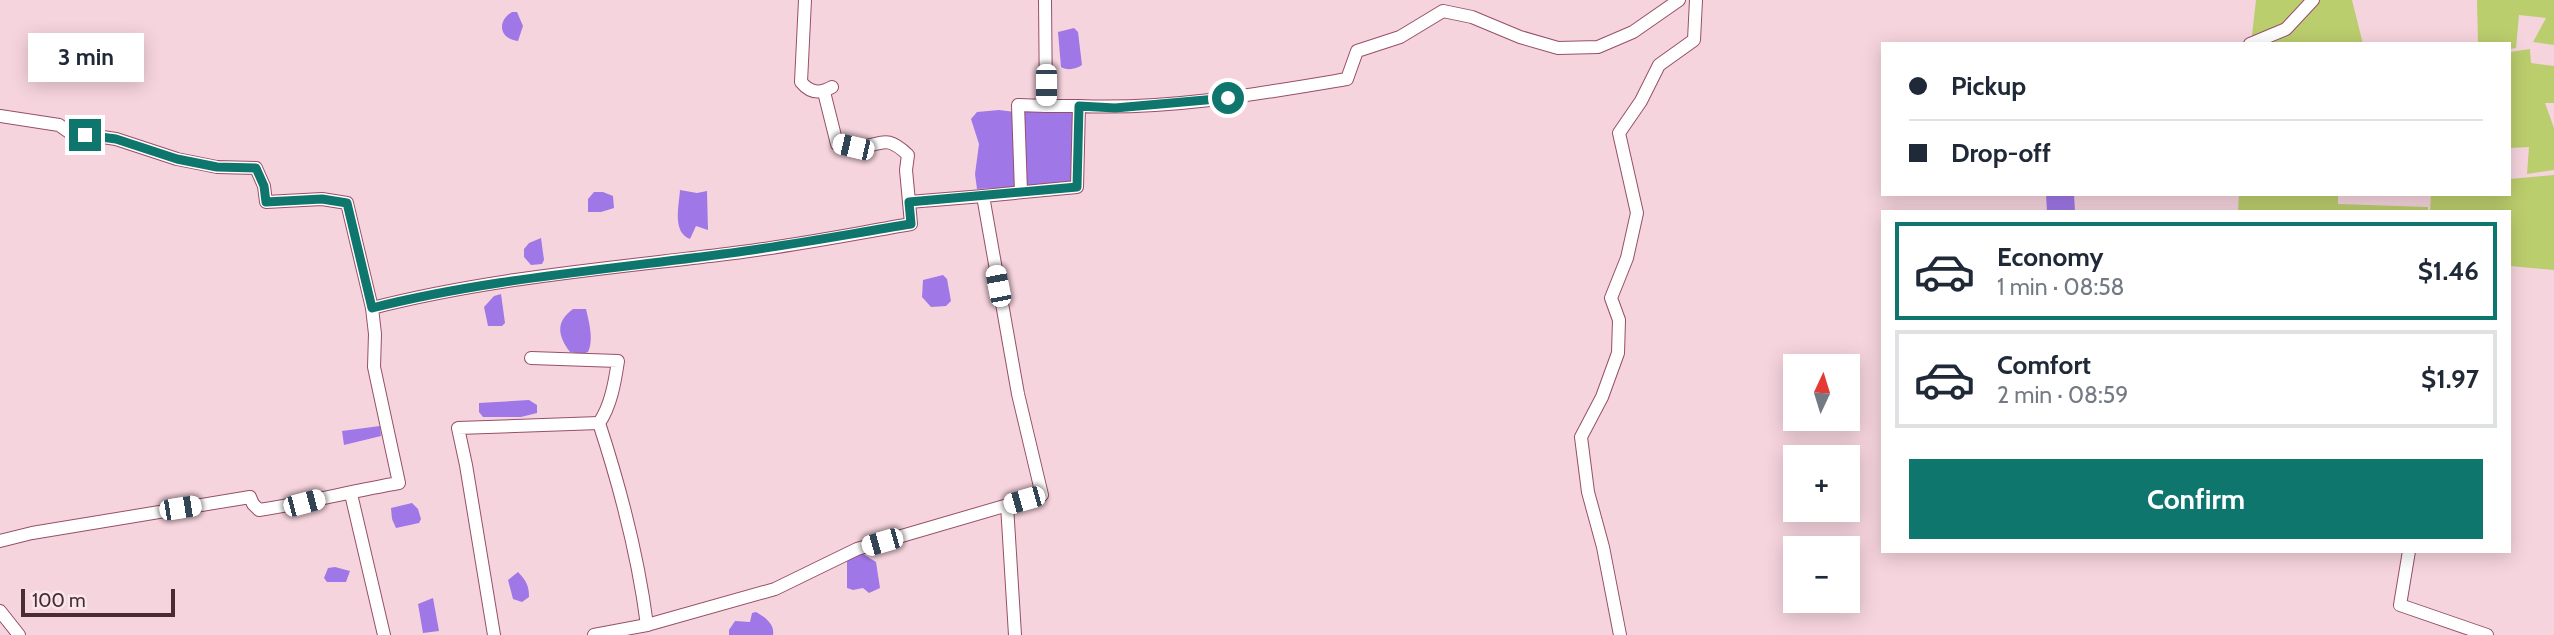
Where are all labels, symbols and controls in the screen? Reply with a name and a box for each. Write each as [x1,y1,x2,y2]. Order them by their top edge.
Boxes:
callout: 3 min [27,33,143,82]
text: 3 min [58,43,114,71]
car [1036,64,1057,106]
text: Pickup [1951,70,2026,102]
route start [1212,82,1244,114]
route end [69,119,101,151]
car [831,132,876,162]
text: Drop-off [1951,137,2051,169]
icon: car [1913,240,1976,303]
text: Economy [1997,241,2103,273]
text: $1.46 [2418,255,2479,287]
car [984,263,1013,309]
text: 1 min · 08:58 [1997,273,2125,301]
icon: car [1913,348,1976,411]
text: Comfort [1997,349,2091,381]
north arrow [1783,354,1860,430]
map controls [1783,354,1860,613]
text: $1.97 [2421,363,2479,395]
text: 2 min · 08:59 [1997,381,2128,409]
button: + [1783,445,1860,522]
button: Confirm [1909,459,2483,539]
car [1001,484,1048,516]
car [281,487,328,519]
car [158,494,203,522]
car [859,526,906,558]
button: − [1783,536,1860,613]
scale bar [21,586,175,618]
text: 100 m [32,589,86,612]

